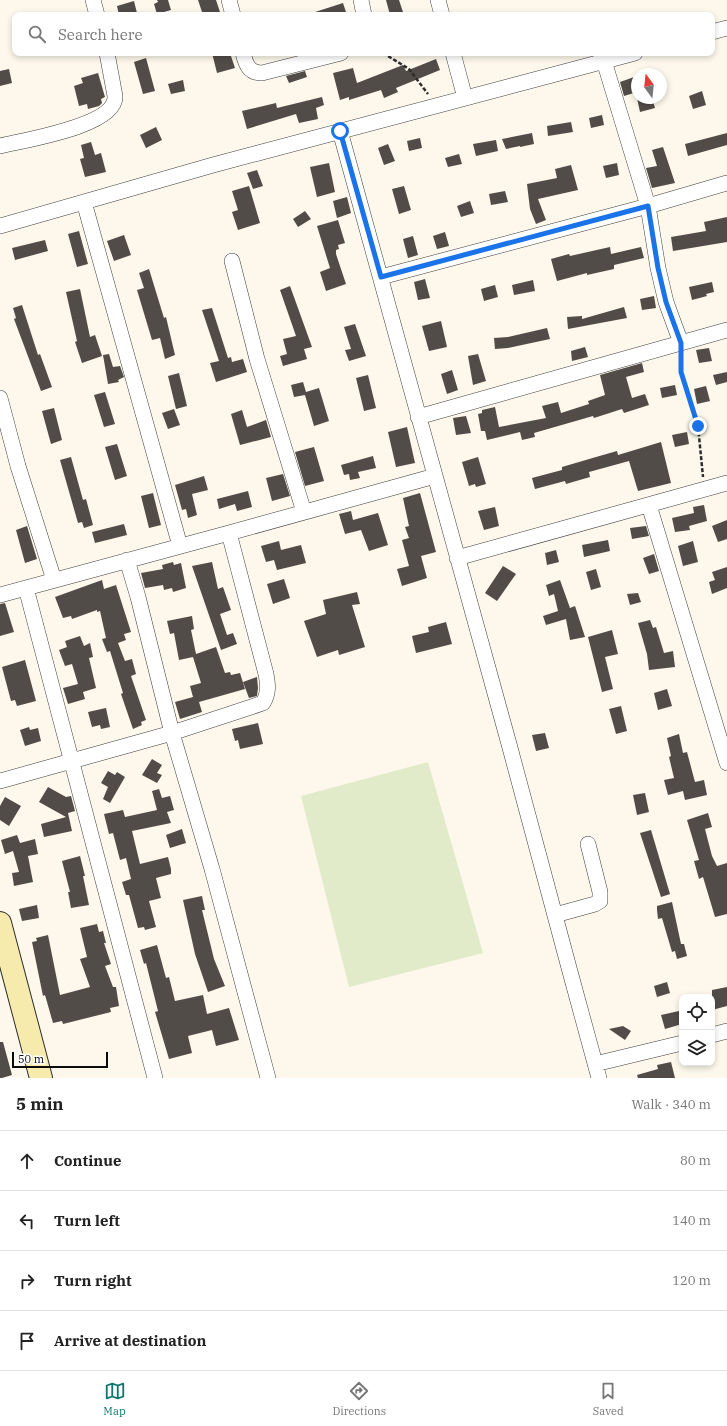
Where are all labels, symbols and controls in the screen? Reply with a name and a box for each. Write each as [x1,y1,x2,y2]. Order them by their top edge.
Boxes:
search box [12,12,715,56]
icon: search [26,23,48,45]
text: Search here [58,25,143,44]
north arrow [631,68,667,104]
route start [331,122,349,140]
route end [689,417,707,435]
map controls [679,994,715,1066]
button: locate [679,994,715,1030]
button: layers [679,1030,715,1066]
scale bar [12,1050,108,1069]
text: 50 m [18,1052,44,1066]
text: 5 min [16,1093,64,1115]
text: Walk · 340 m [632,1096,711,1113]
icon: ahead [16,1150,38,1172]
text: Continue [54,1151,121,1170]
text: 80 m [680,1152,711,1169]
icon: left [16,1210,38,1232]
text: Turn left [54,1211,120,1230]
text: 140 m [672,1212,711,1229]
icon: right [16,1270,38,1292]
text: Turn right [54,1271,132,1290]
text: 120 m [672,1272,711,1289]
icon: arrive [16,1330,38,1352]
text: Arrive at destination [54,1331,206,1350]
tab: Map [103,1380,126,1418]
tab: Directions [332,1380,386,1418]
tab: Saved [593,1380,624,1418]

